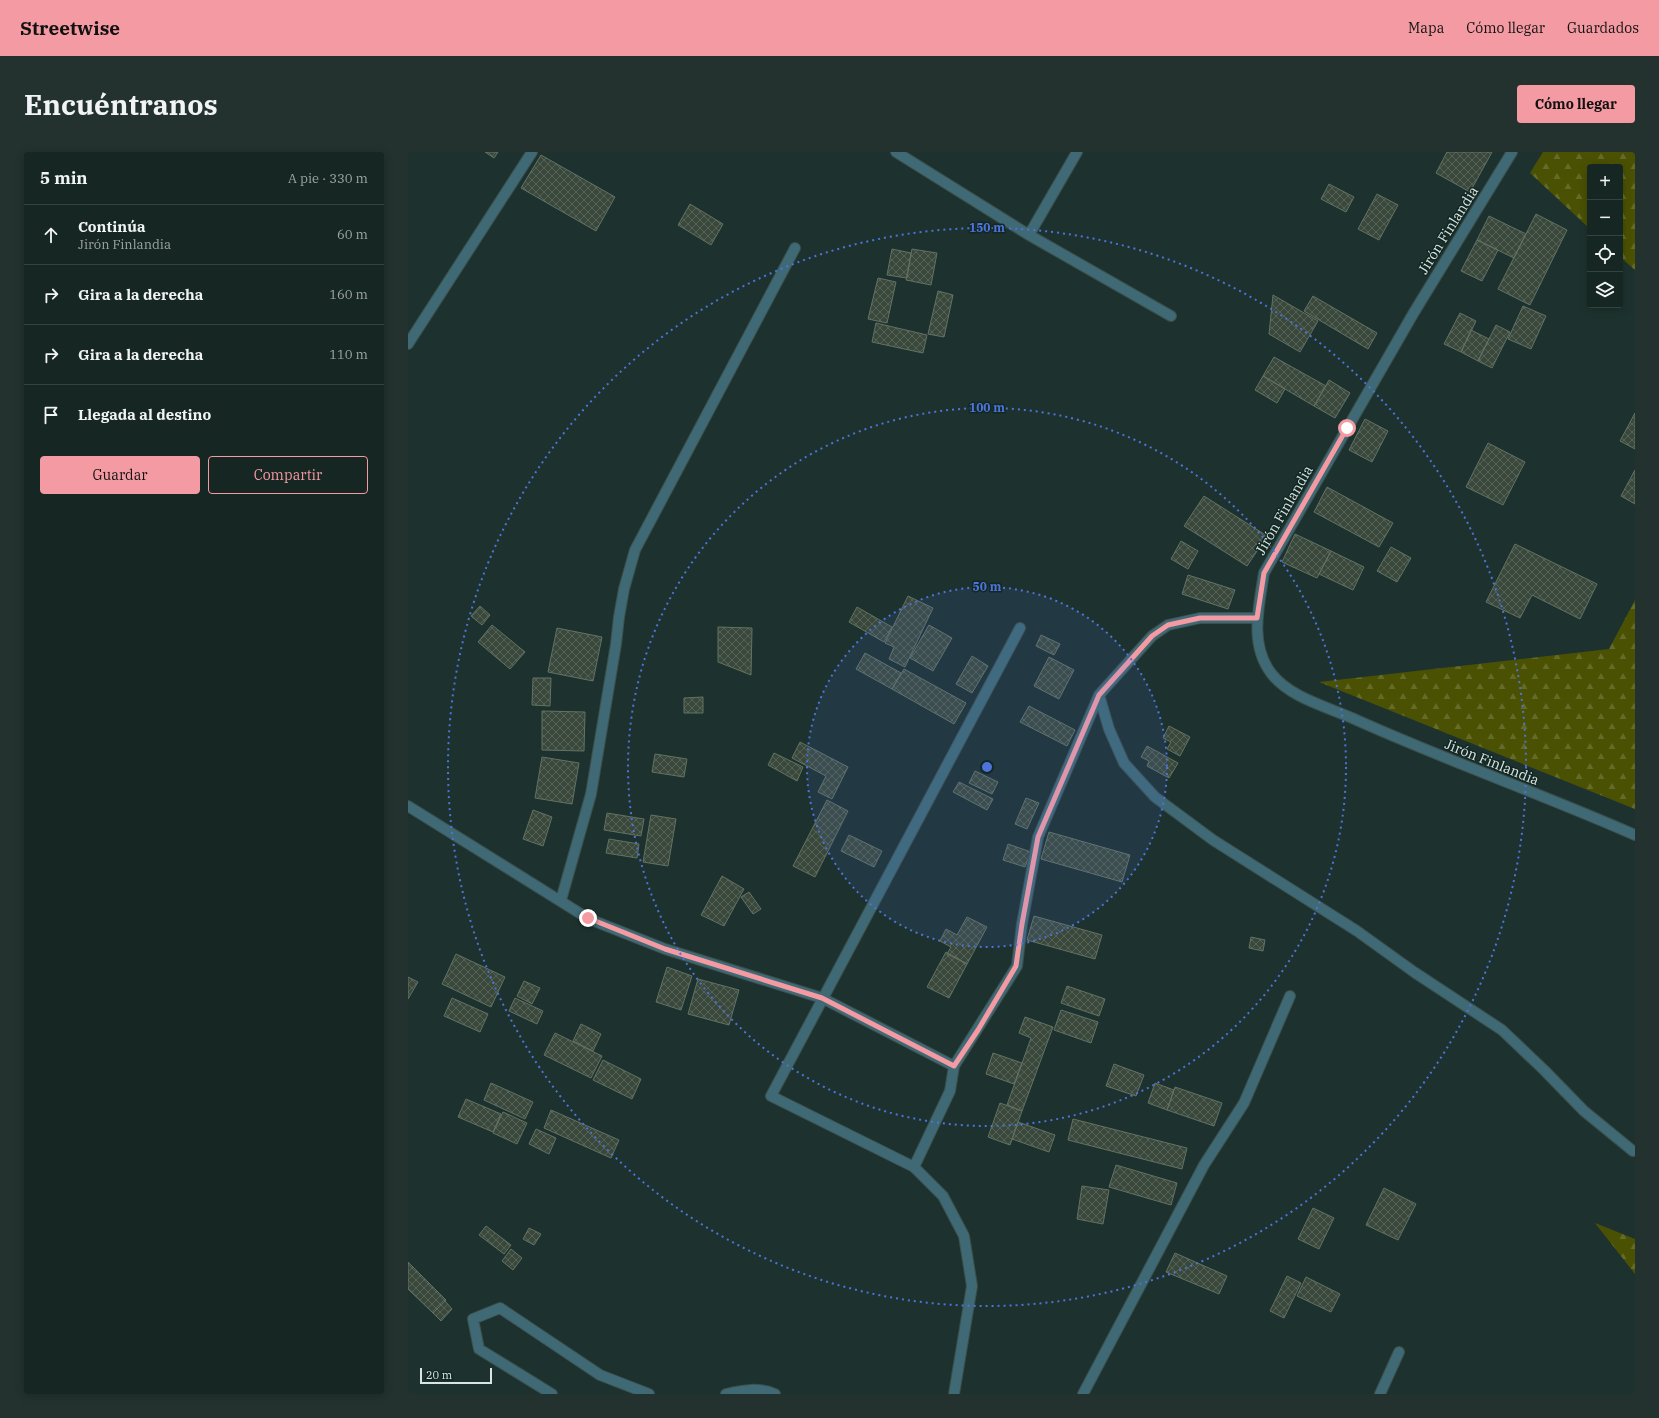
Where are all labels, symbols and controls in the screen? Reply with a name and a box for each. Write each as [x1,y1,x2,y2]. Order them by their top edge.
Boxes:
text: Streetwise [20,16,120,40]
text: Mapa [1408,19,1444,37]
text: Cómo llegar [1466,19,1545,37]
text: Guardados [1567,19,1639,37]
button: Cómo llegar [1517,85,1635,123]
text: Encuéntranos [24,86,218,123]
map controls [1587,164,1623,308]
button: + [1587,164,1623,200]
text: 5 min [40,167,88,189]
text: A pie · 330 m [288,170,368,187]
street label: Jirón Finlandia [1414,182,1482,277]
button: − [1587,200,1623,236]
text: Continúa [78,217,145,236]
text: 150 m [969,220,1005,235]
icon: ahead [40,224,62,246]
text: 60 m [337,226,368,243]
text: Jirón Finlandia [78,236,171,253]
button: locate [1587,236,1623,272]
button: layers [1587,272,1623,308]
icon: right [40,284,62,306]
text: Gira a la derecha [78,285,203,304]
text: 160 m [329,286,368,303]
icon: right [40,344,62,366]
text: Gira a la derecha [78,345,203,364]
text: 110 m [329,346,368,363]
text: 100 m [969,400,1005,415]
icon: arrive [40,404,62,426]
text: Llegada al destino [78,405,211,424]
route start [1338,419,1356,437]
button: Guardar [40,456,200,494]
button: Compartir [208,456,368,494]
street label: Jirón Finlandia [1251,462,1317,558]
text: 50 m [973,579,1002,594]
street label: Jirón Finlandia [1442,735,1542,789]
centre of rings [980,760,994,774]
route end [579,909,597,927]
scale bar [420,1366,492,1385]
text: 20 m [426,1368,452,1382]

